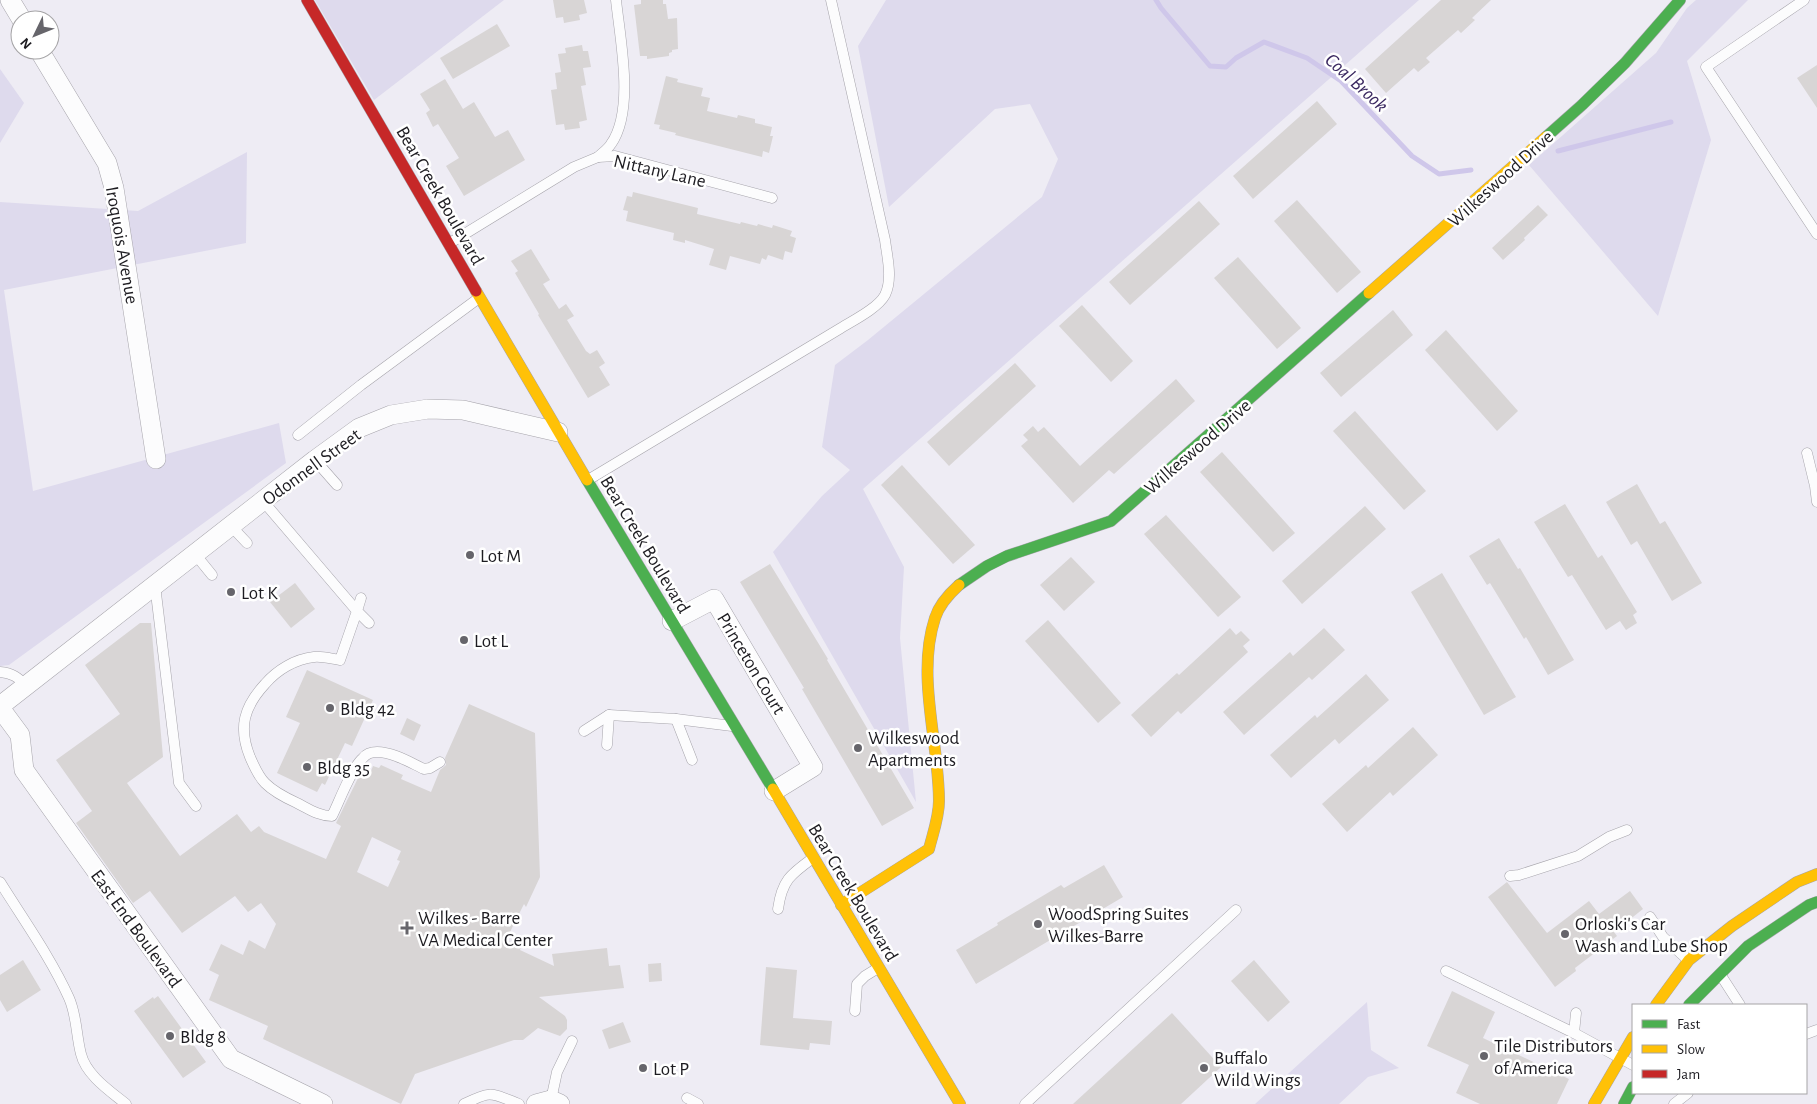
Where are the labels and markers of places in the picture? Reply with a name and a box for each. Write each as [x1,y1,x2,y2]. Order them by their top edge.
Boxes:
place label: Lot M [480,547,521,566]
marker: Lot M [464,549,476,561]
place label: Lot K [241,584,278,603]
marker: Lot K [225,586,237,598]
place label: Lot L [474,632,508,651]
marker: Lot L [458,634,470,646]
place label: Bldg 42 [340,700,395,719]
marker: Bldg 42 [324,702,336,714]
place label: Wilkeswood Apartments [868,729,960,770]
marker: Wilkeswood Apartments [852,742,864,754]
place label: Bldg 35 [317,759,370,778]
marker: Bldg 35 [301,761,313,773]
place label: WoodSpring Suites Wilkes-Barre [1048,905,1189,946]
place label: Wilkes - Barre VA Medical Center [418,909,553,950]
place label: Orloski's Car Wash and Lube Shop [1575,915,1728,956]
marker: WoodSpring Suites Wilkes-Barre [1032,918,1044,930]
marker: Wilkes - Barre VA Medical Center [400,921,414,935]
marker: Orloski's Car Wash and Lube Shop [1559,928,1571,940]
place label: Bldg 8 [180,1028,226,1047]
marker: Bldg 8 [164,1030,176,1042]
place label: Tile Distributors of America [1494,1037,1613,1078]
place label: Buffalo Wild Wings [1214,1049,1301,1090]
marker: Tile Distributors of America [1478,1050,1490,1062]
place label: Lot P [653,1060,689,1079]
marker: Lot P [637,1062,649,1074]
marker: Buffalo Wild Wings [1198,1062,1210,1074]

